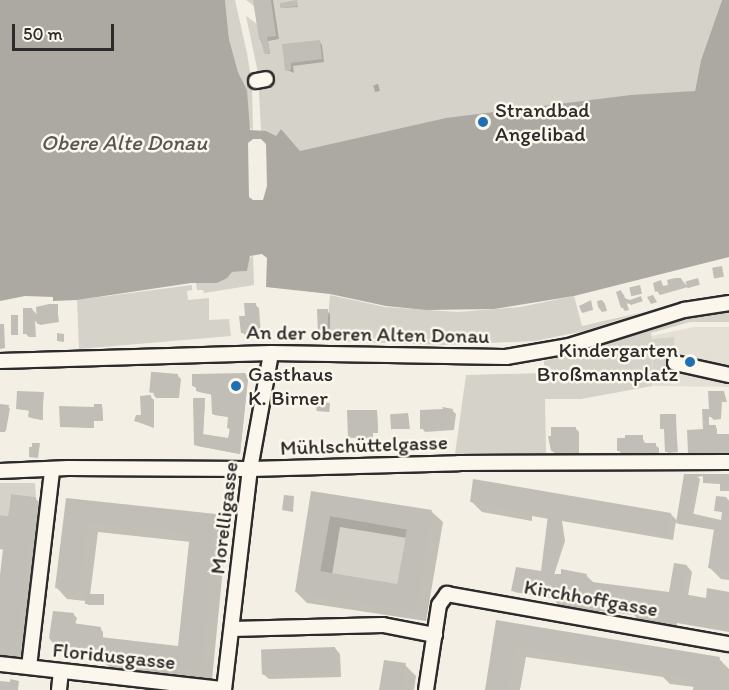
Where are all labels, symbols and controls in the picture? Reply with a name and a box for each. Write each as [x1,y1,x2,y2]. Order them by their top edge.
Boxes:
scale bar [15,12,117,50]
text: 50 m [23,23,63,45]
place label: Strandbad Angelibad [495,97,590,147]
marker: Strandbad Angelibad [476,115,490,129]
water label: Obere Alte Donau [41,130,207,156]
street label: An der oberen Alten Donau [246,319,490,349]
place label: Kindergarten Broßmannplatz [537,337,678,387]
marker: Kindergarten Broßmannplatz [683,355,697,369]
place label: Gasthaus K. Birner [248,361,333,411]
marker: Gasthaus K. Birner [229,379,243,393]
street label: Mühlschüttelgasse [280,429,448,461]
street label: Morelligasse [205,460,243,576]
street label: Kirchhoffgasse [522,574,660,622]
street label: Floridusgasse [51,637,177,675]

